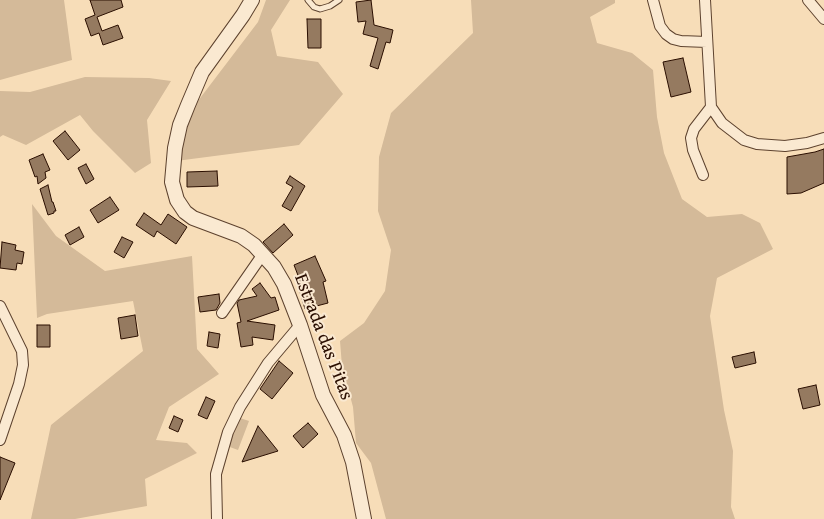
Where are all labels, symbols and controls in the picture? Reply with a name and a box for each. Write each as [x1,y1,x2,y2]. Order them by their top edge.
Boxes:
street label: Estrada das Pitas [288,271,358,403]

